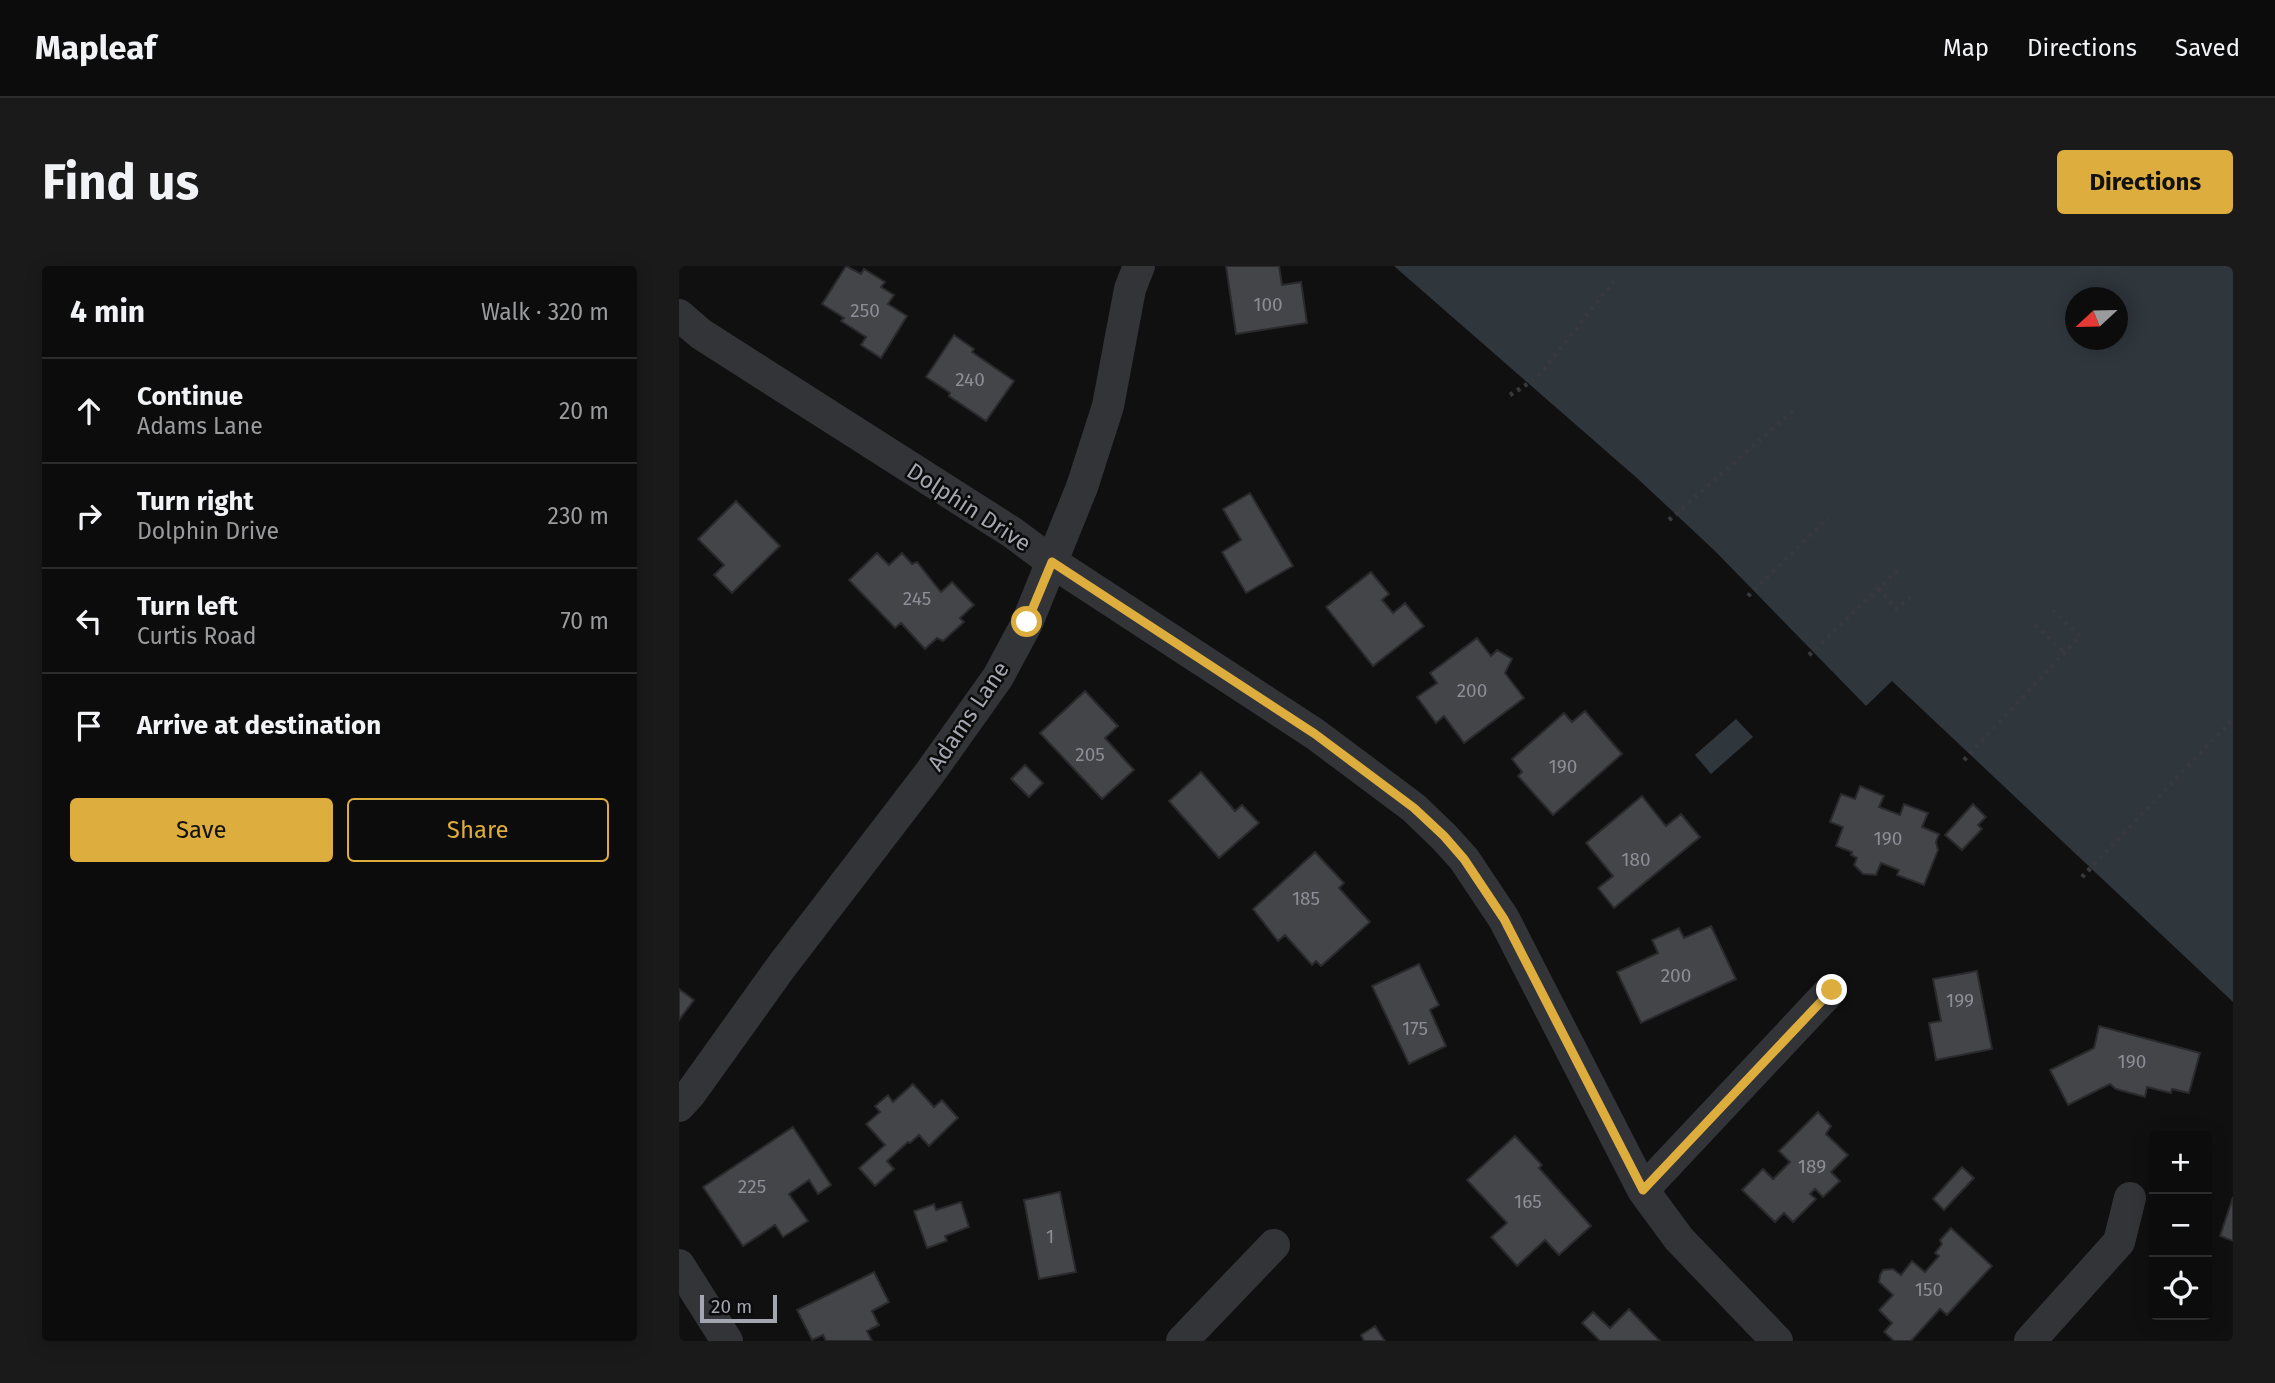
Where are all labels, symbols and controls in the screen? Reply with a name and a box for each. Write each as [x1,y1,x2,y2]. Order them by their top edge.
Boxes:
text: Mapleaf [35,28,156,68]
text: Map [1943,34,1989,62]
text: Directions [2027,34,2137,62]
text: Saved [2175,34,2240,62]
button: Directions [2057,150,2233,214]
text: Find us [42,153,199,212]
north arrow [2065,287,2128,350]
house number: 100 [1253,293,1283,316]
text: 4 min [70,294,145,330]
text: Walk · 320 m [481,298,609,326]
house number: 250 [850,299,880,322]
house number: 240 [955,368,985,391]
text: Continue [137,381,243,412]
icon: ahead [70,392,108,430]
text: 20 m [559,397,609,425]
text: Adams Lane [137,412,263,440]
street label: Dolphin Drive [902,457,1036,557]
text: Turn right [137,486,254,517]
icon: right [70,497,108,535]
text: 230 m [548,502,609,530]
text: Dolphin Drive [137,517,279,545]
house number: 245 [903,587,931,610]
text: Turn left [137,591,238,622]
icon: left [70,602,108,640]
route start [1011,606,1042,637]
text: 70 m [560,607,609,635]
text: Curtis Road [137,622,256,650]
street label: Adams Lane [921,656,1015,776]
house number: 200 [1457,679,1487,702]
icon: arrive [70,707,108,745]
text: Arrive at destination [137,710,381,741]
house number: 205 [1075,743,1105,766]
house number: 190 [1549,755,1577,778]
button: Save [70,798,333,862]
button: Share [347,798,609,862]
house number: 190 [1874,827,1902,850]
house number: 180 [1621,848,1651,871]
house number: 185 [1292,887,1320,910]
house number: 200 [1661,964,1691,987]
route end [1816,974,1847,1005]
house number: 199 [1946,989,1974,1012]
house number: 175 [1402,1017,1428,1040]
house number: 190 [2118,1050,2146,1073]
map controls [2149,1131,2212,1320]
button: + [2149,1131,2212,1194]
house number: 189 [1798,1155,1826,1178]
house number: 225 [738,1175,766,1198]
house number: 165 [1514,1190,1542,1213]
button: − [2149,1194,2212,1257]
house number: 1 [1046,1225,1054,1248]
button: locate [2149,1257,2212,1320]
house number: 150 [1915,1278,1943,1301]
scale bar [700,1292,777,1324]
text: 20 m [711,1295,752,1318]

